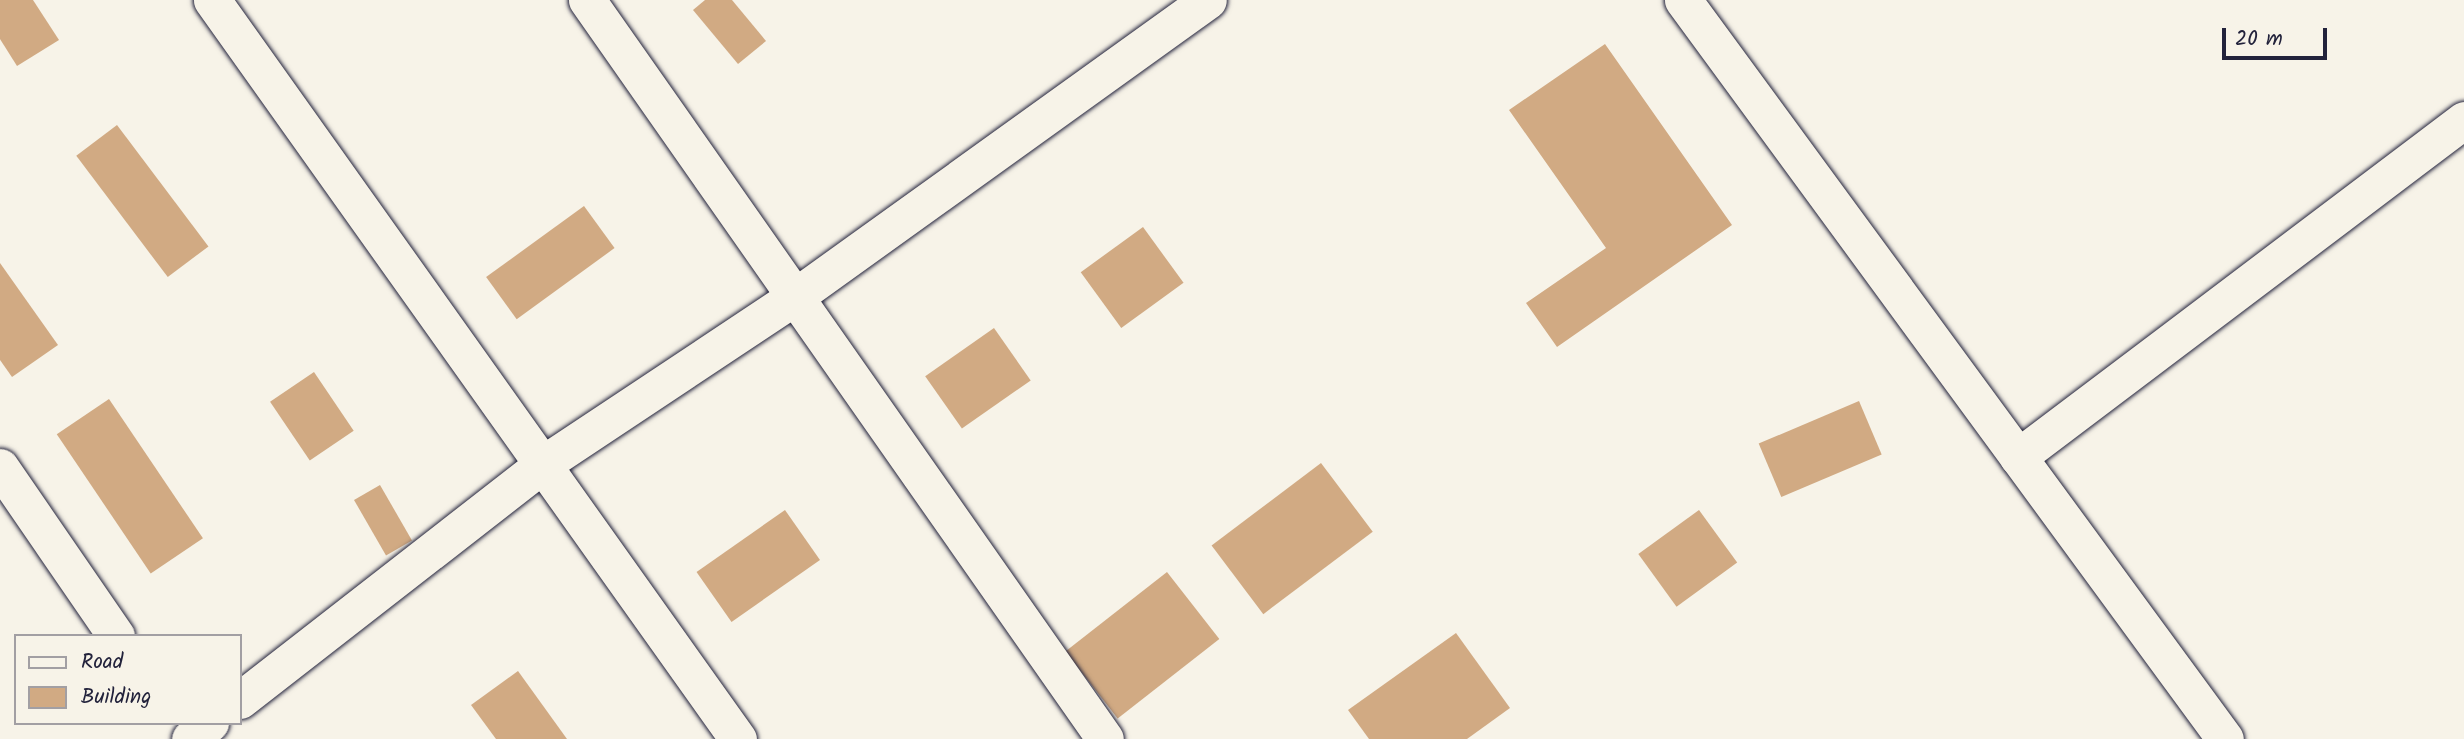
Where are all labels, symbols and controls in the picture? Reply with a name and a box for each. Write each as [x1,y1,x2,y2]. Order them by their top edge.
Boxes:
scale bar [2226,14,2331,58]
text: 20 m [2235,23,2283,56]
legend [14,634,242,725]
text: Road [81,646,123,679]
text: Building [81,681,151,714]

